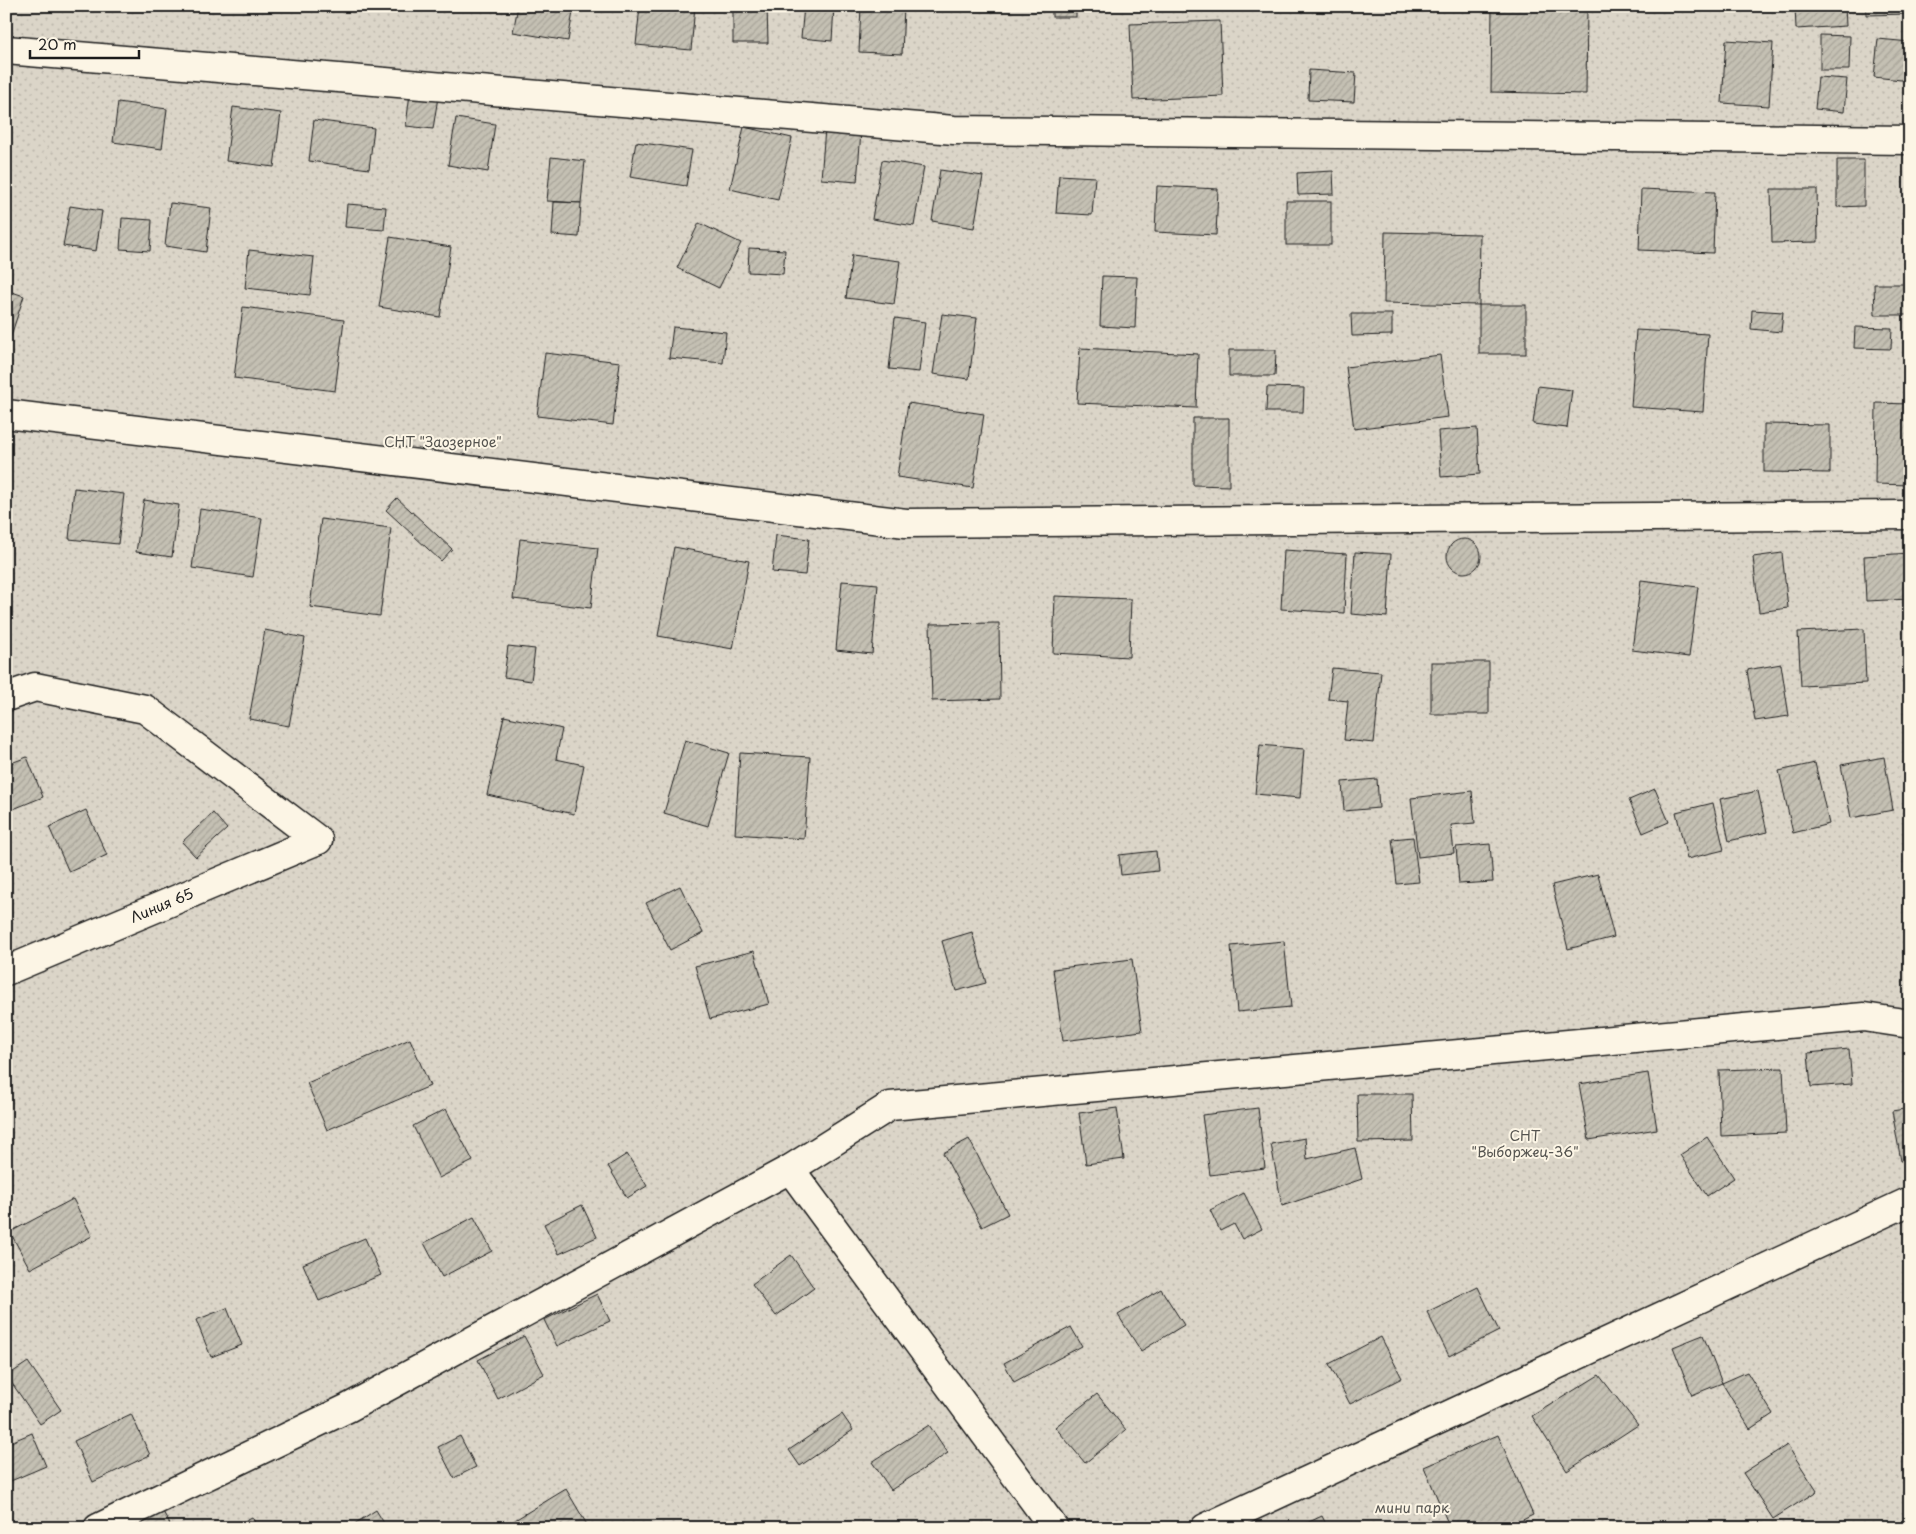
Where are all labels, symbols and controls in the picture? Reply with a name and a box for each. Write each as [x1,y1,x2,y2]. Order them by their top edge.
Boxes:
scale bar [30,28,139,60]
text: 20 m [38,32,77,55]
park label: СНТ "Заозерное" [384,431,502,452]
street label: Линия 65 [127,883,196,928]
park label: СНТ "Выборжец-36" [1471,1125,1579,1162]
park label: мини парк [1375,1497,1450,1518]

